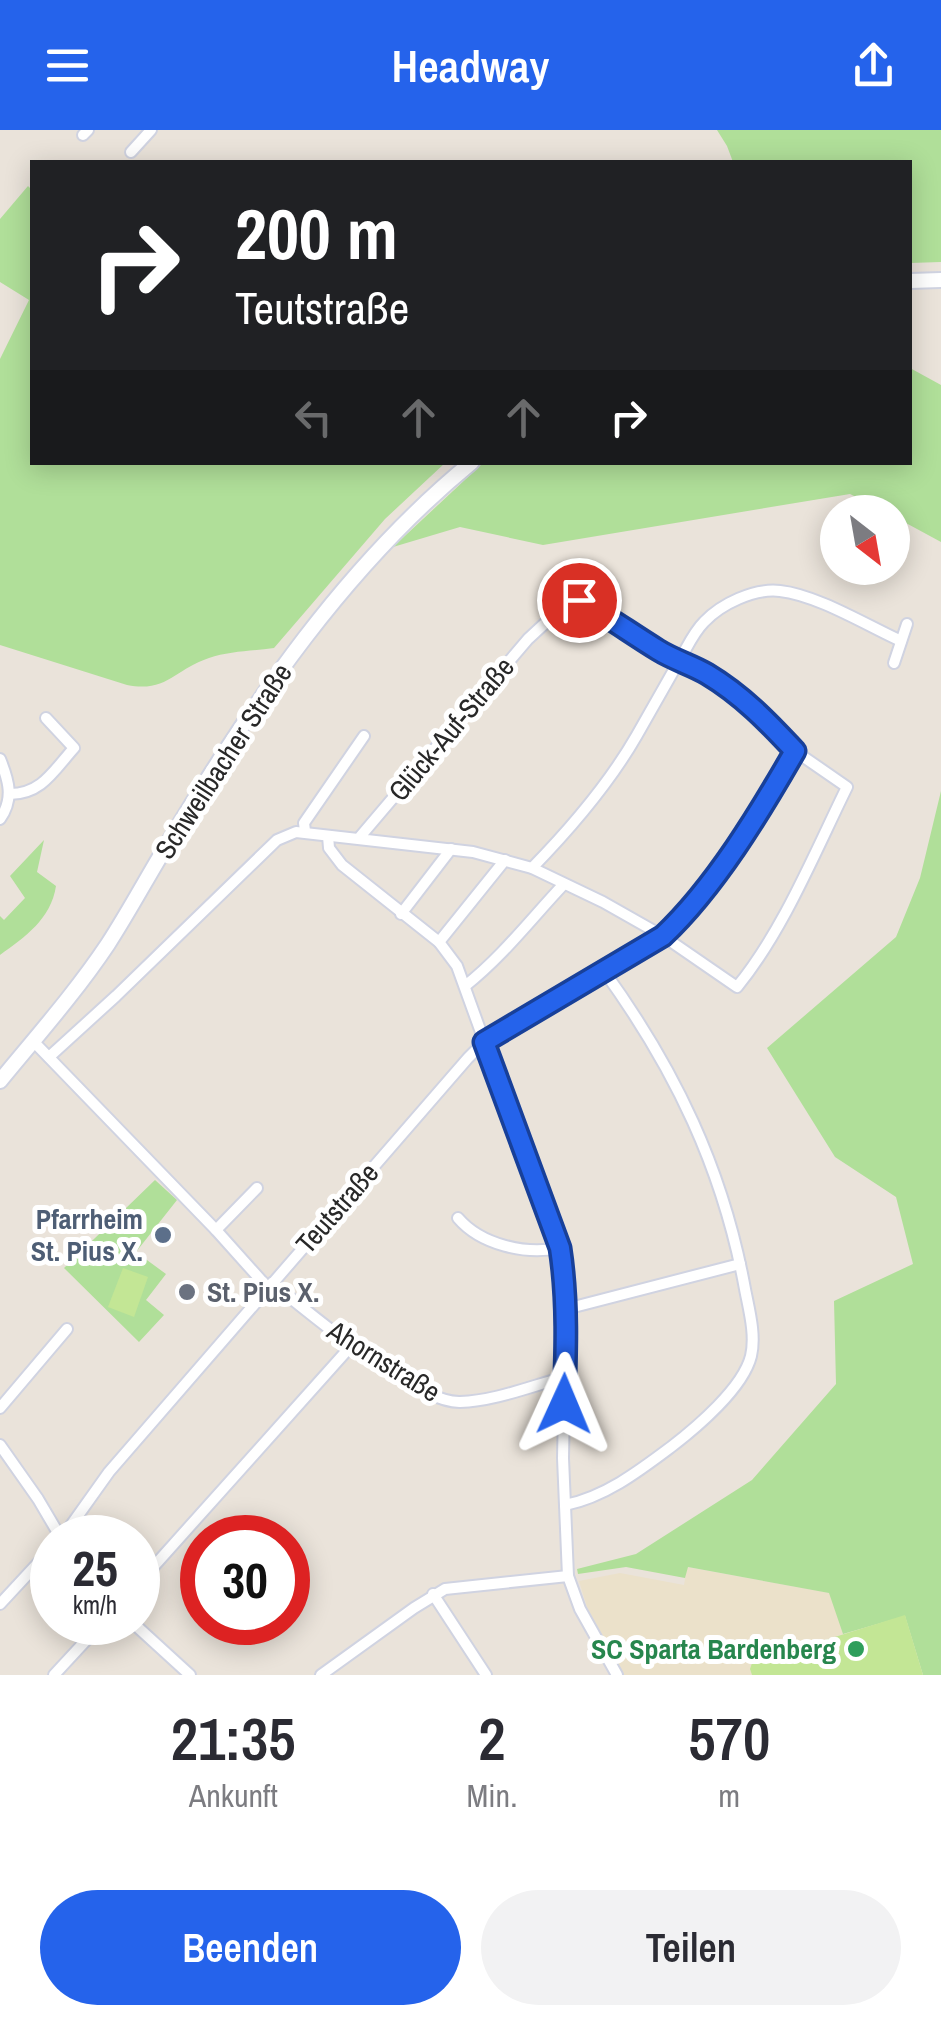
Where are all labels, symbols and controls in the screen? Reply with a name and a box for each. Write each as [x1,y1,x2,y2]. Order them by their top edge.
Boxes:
text: Headway [392,35,549,96]
icon: menu [40,38,95,93]
icon: share [846,38,901,93]
text: 200 m [235,187,398,281]
icon: right [70,200,200,330]
text: Teutstraße [235,277,409,338]
icon: left [286,390,341,445]
icon: ahead [391,390,446,445]
icon: ahead [496,390,551,445]
icon: right [601,390,656,445]
north arrow [820,495,910,585]
map controls [820,495,910,585]
pin [537,558,622,643]
icon: arrive [552,573,607,628]
street label: Glück-Auf-Straße [379,649,523,809]
street label: Schweilbacher Straße [146,656,300,866]
street label: Teutstraße [287,1155,387,1261]
place label: Pfarrheim St. Pius X. [31,1200,143,1270]
marker: Pfarrheim St. Pius X. [152,1224,174,1246]
place label: St. Pius X. [207,1273,319,1311]
marker: St. Pius X. [176,1281,198,1303]
street label: Ahornstraße [320,1311,448,1411]
position arrow [512,1352,616,1456]
speed limit sign: 30 [180,1515,310,1645]
text: 25 [72,1534,118,1602]
text: km/h [73,1588,117,1622]
place label: SC Sparta Bardenberg [591,1630,836,1668]
marker: SC Sparta Bardenberg [845,1638,867,1660]
text: 21:35 [171,1698,296,1779]
text: 2 [478,1698,506,1779]
text: 570 [688,1698,770,1779]
text: Ankunft [189,1774,278,1817]
text: Min. [466,1774,517,1817]
text: m [718,1774,740,1817]
button: Beenden [40,1890,461,2005]
button: Teilen [481,1890,901,2005]

